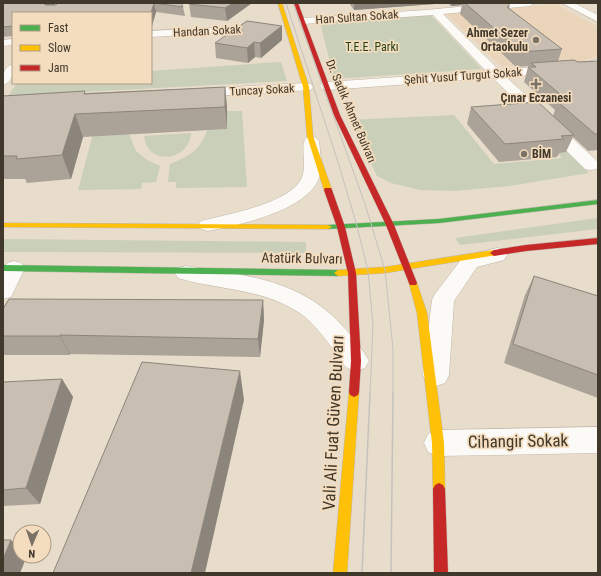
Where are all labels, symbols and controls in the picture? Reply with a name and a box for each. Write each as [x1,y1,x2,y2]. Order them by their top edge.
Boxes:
street label: Han Sultan Sokak [315,7,400,27]
legend [12,12,152,84]
text: Fast [48,21,69,35]
street label: Handan Sokak [173,22,242,40]
place label: Ahmet Sezer Ortaokulu [467,26,528,54]
marker: Ahmet Sezer Ortaokulu [531,35,541,45]
park label: T.E.E. Parkı [345,40,399,54]
text: Slow [48,41,71,55]
street label: Dr. Sadık Ahmet Bulvarı [323,57,379,165]
text: Jam [48,61,69,75]
street label: Şehit Yusuf Turgut Sokak [404,65,523,87]
marker: Çınar Eczanesi [531,79,541,89]
street label: Tuncay Sokak [229,81,295,99]
place label: Çınar Eczanesi [501,91,571,105]
place label: BİM [532,146,551,161]
marker: BİM [519,149,529,159]
street label: Atatürk Bulvarı [261,249,343,267]
street label: Vali Ali Fuat Güven Bulvarı [318,335,348,511]
street label: Cihangir Sokak [468,430,569,452]
north arrow [12,524,52,564]
text: N [28,547,35,560]

